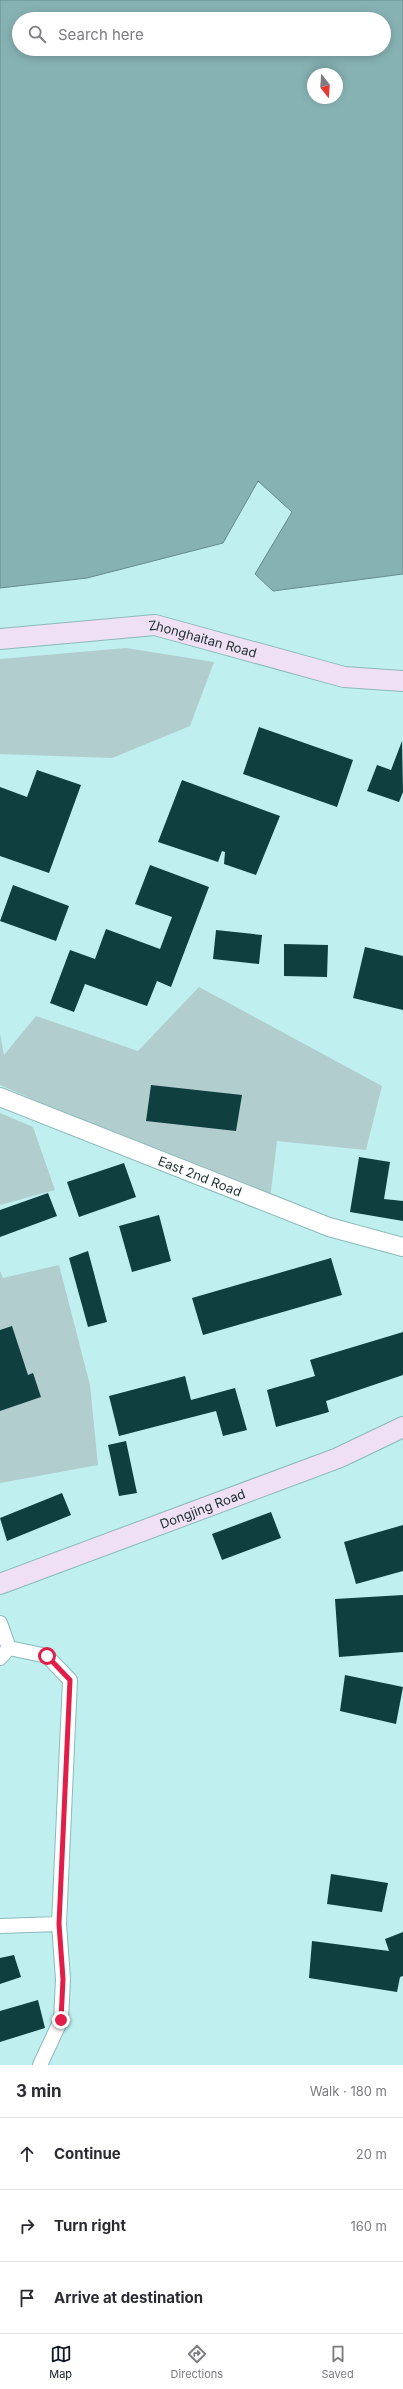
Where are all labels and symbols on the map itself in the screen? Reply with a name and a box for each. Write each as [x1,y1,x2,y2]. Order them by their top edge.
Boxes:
north arrow [307,68,343,104]
street label: Zhonghaitan Road [148,617,259,661]
street label: East 2nd Road [156,1152,244,1200]
street label: Dongjing Road [157,1485,247,1532]
route start [38,1647,56,1665]
route end [52,2011,70,2029]

